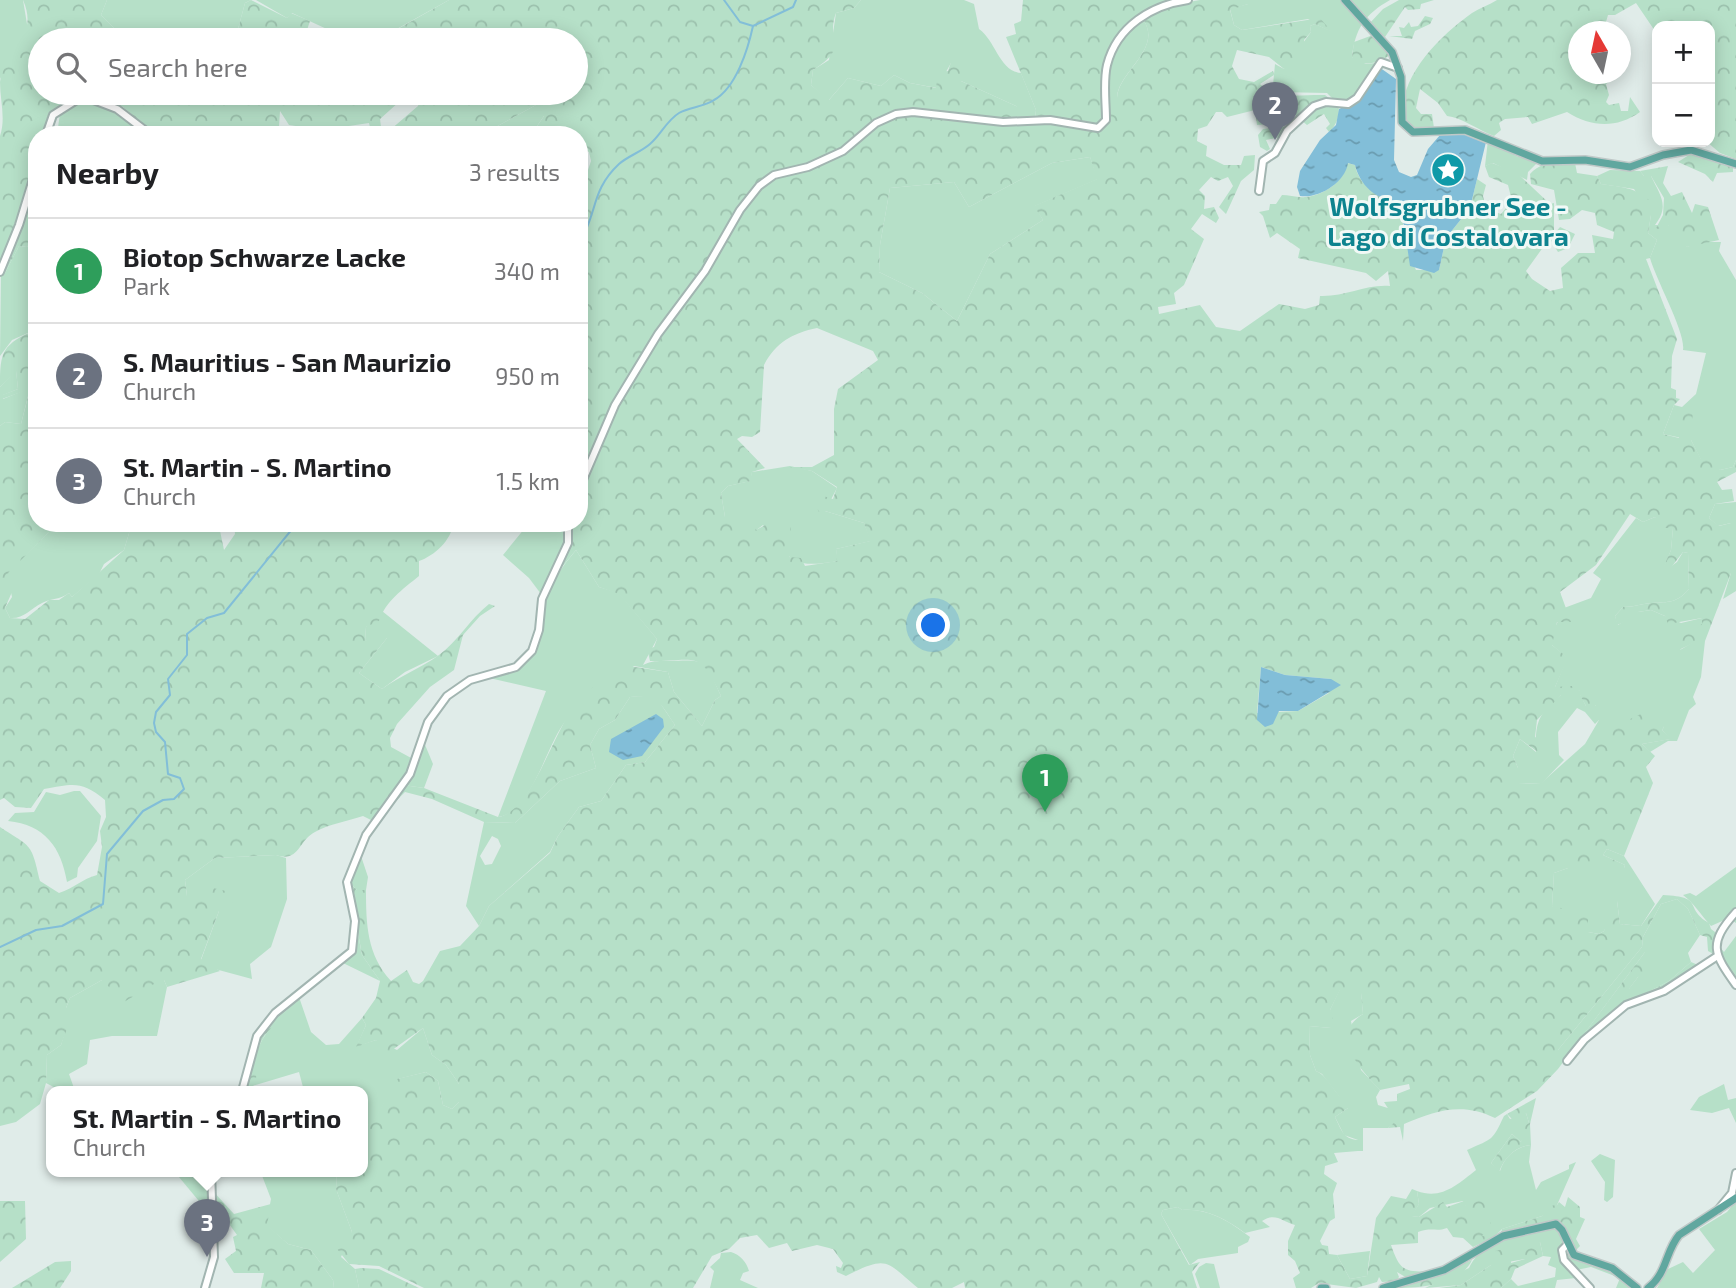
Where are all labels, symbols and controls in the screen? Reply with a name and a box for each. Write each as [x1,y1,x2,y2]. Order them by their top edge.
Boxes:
north arrow [1568,21,1631,84]
map controls [1652,21,1715,147]
button: + [1652,21,1715,84]
search box [28,28,588,105]
icon: search [52,48,90,86]
text: Search here [108,51,248,82]
pin: 2 [1252,82,1298,140]
button: − [1652,84,1715,147]
place icon: Wolfsgrubner See - Lago di Costalovara [1429,151,1467,189]
text: Nearby [56,154,159,190]
text: 3 results [469,158,560,186]
place label: Wolfsgrubner See - Lago di Costalovara [1327,190,1569,251]
text: Biotop Schwarze Lacke [123,241,406,272]
text: 1 [74,257,84,285]
text: 340 m [494,257,560,285]
text: Park [123,272,170,300]
text: S. Mauritius - San Maurizio [123,346,451,377]
text: 2 [72,362,86,390]
text: 950 m [495,362,560,390]
text: Church [123,377,196,405]
text: St. Martin - S. Martino [123,451,392,482]
text: 3 [72,467,86,495]
text: 1.5 km [496,467,560,495]
text: Church [123,482,196,510]
your location [916,608,950,642]
pin: 1 [1022,754,1068,812]
popup [46,1086,368,1177]
text: St. Martin - S. Martino [73,1102,341,1133]
text: Church [73,1133,146,1161]
pin: 3 [184,1199,230,1257]

